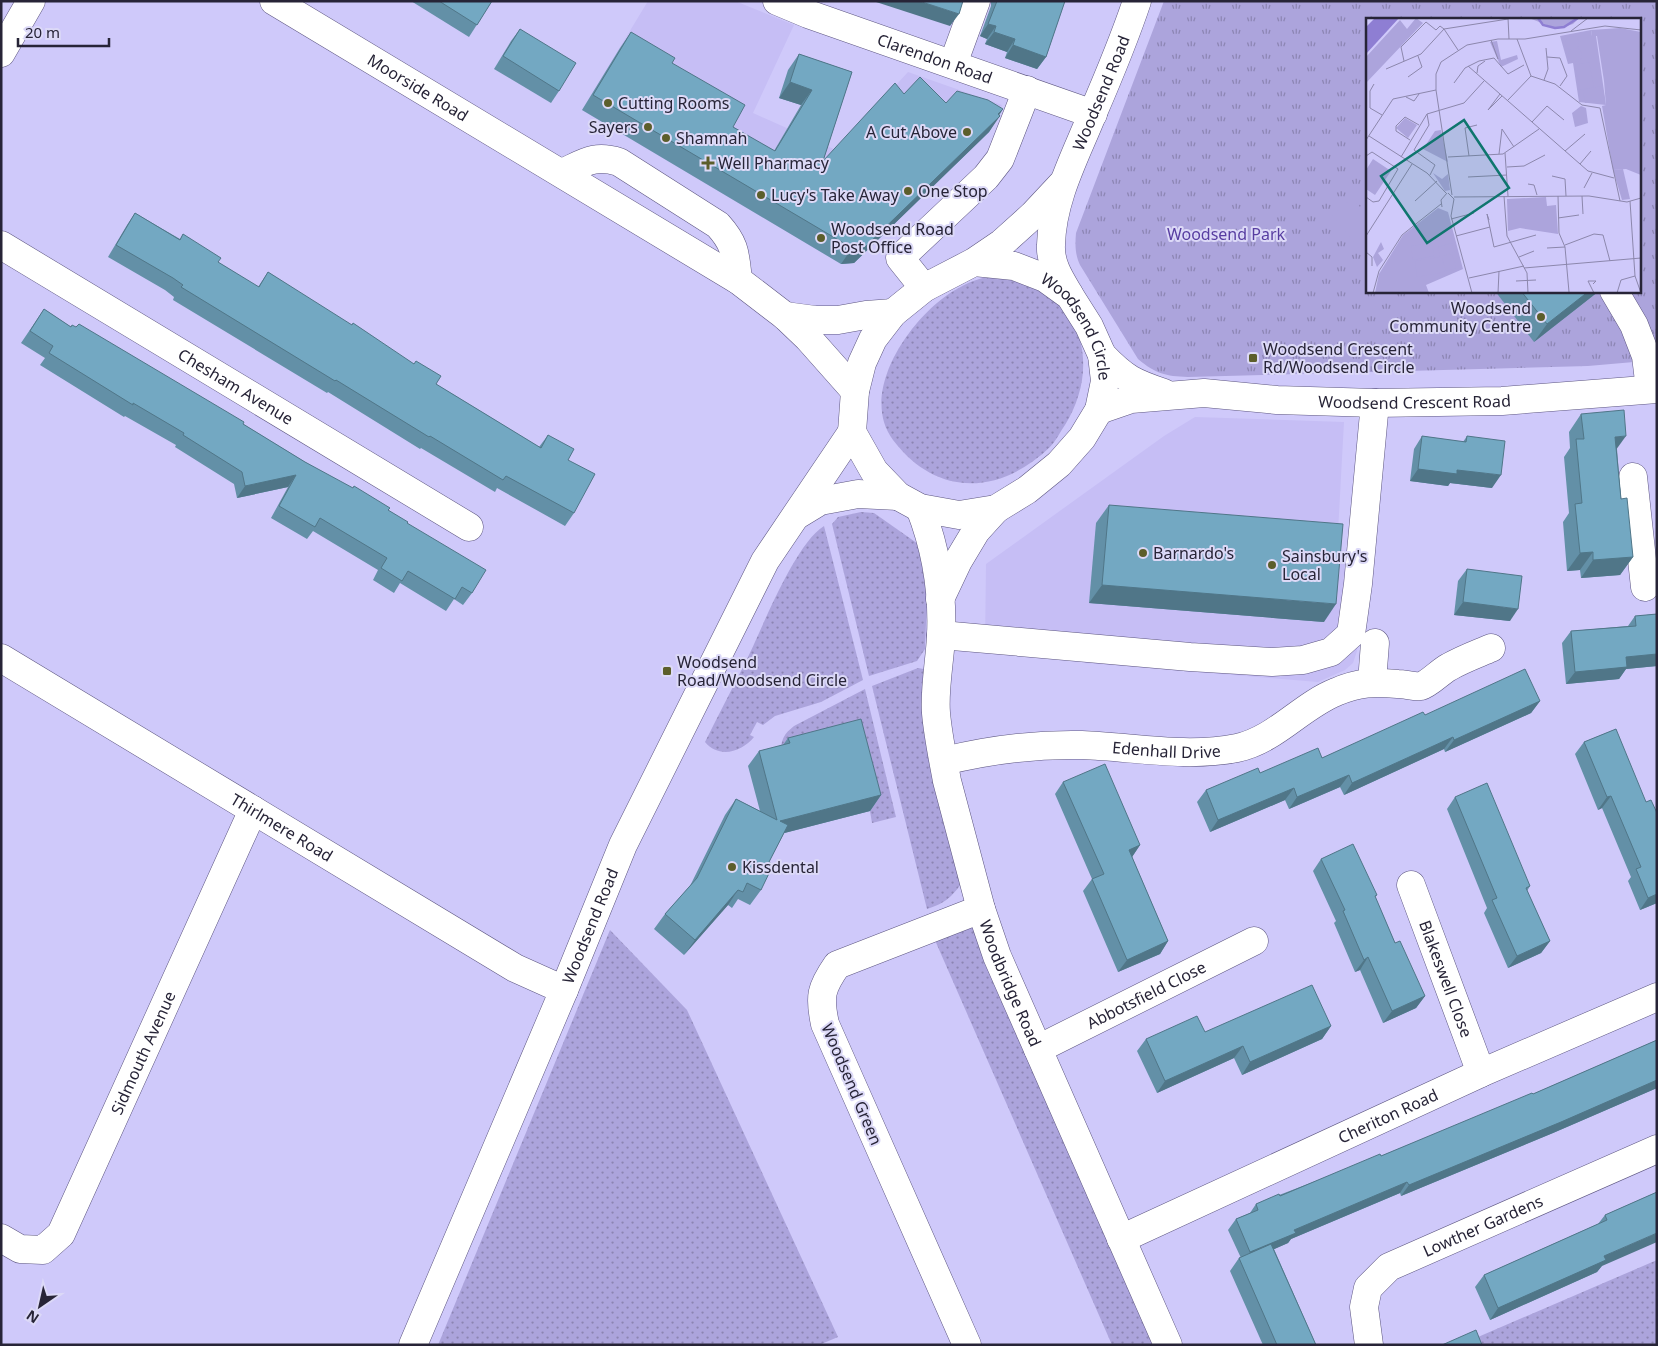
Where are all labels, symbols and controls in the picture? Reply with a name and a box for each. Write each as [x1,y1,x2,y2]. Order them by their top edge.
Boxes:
scale bar [18,15,109,47]
inset map [1366,18,1640,292]
text: 20 m [25,22,60,42]
street label: Clarendon Road [874,28,995,89]
street label: Woodsend Road [1067,32,1135,154]
street label: Moorside Road [364,49,472,126]
place label: Cutting Rooms [618,92,730,114]
marker: Cutting Rooms [602,97,614,109]
place label: Sayers [589,116,638,138]
marker: Sayers [642,121,654,133]
place label: A Cut Above [866,121,957,143]
marker: A Cut Above [961,126,973,138]
place label: Shamnah [676,127,747,149]
marker: Shamnah [660,132,672,144]
place label: Well Pharmacy [718,152,830,174]
marker: Well Pharmacy [702,157,714,169]
place label: One Stop [918,180,988,202]
place label: Lucy's Take Away [771,184,900,206]
marker: One Stop [902,185,914,197]
marker: Lucy's Take Away [755,189,767,201]
place label: Woodsend Road Post Office [831,218,954,258]
park label: Woodsend Park [1167,223,1286,245]
marker: Woodsend Road Post Office [815,232,827,244]
street label: Woodsend Circle [1037,268,1116,381]
place label: Woodsend Community Centre [1389,297,1531,337]
marker: Woodsend Community Centre [1535,311,1547,323]
place label: Woodsend Crescent Rd/Woodsend Circle [1263,338,1414,378]
street label: Chesham Avenue [174,343,297,430]
marker: Woodsend Crescent Rd/Woodsend Circle [1247,352,1259,364]
street label: Woodsend Crescent Road [1318,389,1512,414]
place label: Barnardo's [1153,542,1234,564]
place label: Sainsbury's Local [1282,545,1367,585]
marker: Barnardo's [1137,547,1149,559]
marker: Sainsbury's Local [1266,559,1278,571]
place label: Woodsend Road/Woodsend Circle [677,651,847,691]
marker: Woodsend Road/Woodsend Circle [661,665,673,677]
street label: Edenhall Drive [1111,736,1222,763]
street label: Thirlmere Road [227,788,337,867]
place label: Kissdental [742,856,819,878]
marker: Kissdental [726,861,738,873]
street label: Woodsend Road [557,865,623,987]
street label: Woodbridge Road [974,917,1047,1050]
street label: Blakeswell Close [1414,917,1478,1040]
street label: Abbotsfield Close [1083,956,1210,1034]
street label: Sidmouth Avenue [106,987,181,1118]
street label: Woodsend Green [816,1020,888,1148]
street label: Cheriton Road [1334,1083,1442,1148]
street label: Lowther Gardens [1419,1190,1546,1262]
north arrow [15,1281,65,1331]
text: N [22,1306,42,1328]

